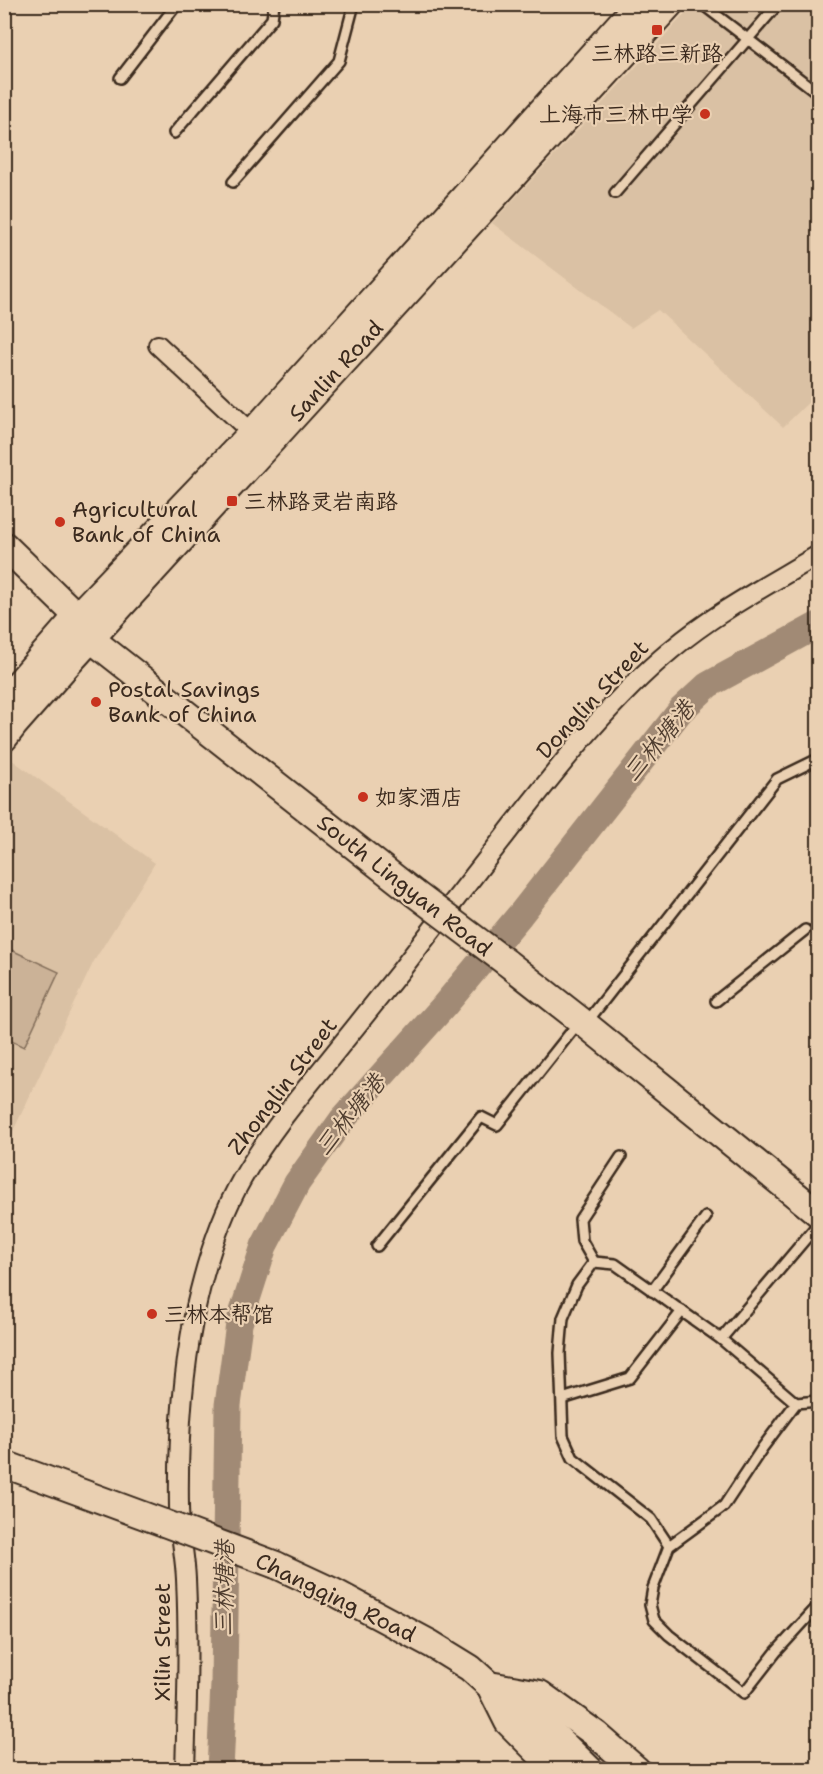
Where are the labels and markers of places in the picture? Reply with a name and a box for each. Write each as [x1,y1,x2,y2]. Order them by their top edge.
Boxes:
marker: 三林路三新路 [650,23,664,37]
place label: 三林路三新路 [591,39,723,68]
place label: 上海市三林中学 [539,100,693,129]
marker: 上海市三林中学 [698,107,712,121]
place label: 三林路灵岩南路 [244,487,398,516]
marker: 三林路灵岩南路 [225,494,239,508]
place label: Agricultural Bank of China [72,495,221,549]
marker: Agricultural Bank of China [53,515,67,529]
place label: Postal Savings Bank of China [108,675,260,729]
marker: Postal Savings Bank of China [89,695,103,709]
place label: 如家酒店 [375,783,463,812]
marker: 如家酒店 [356,790,370,804]
place label: 三林本帮馆 [164,1300,274,1329]
marker: 三林本帮馆 [145,1307,159,1321]

